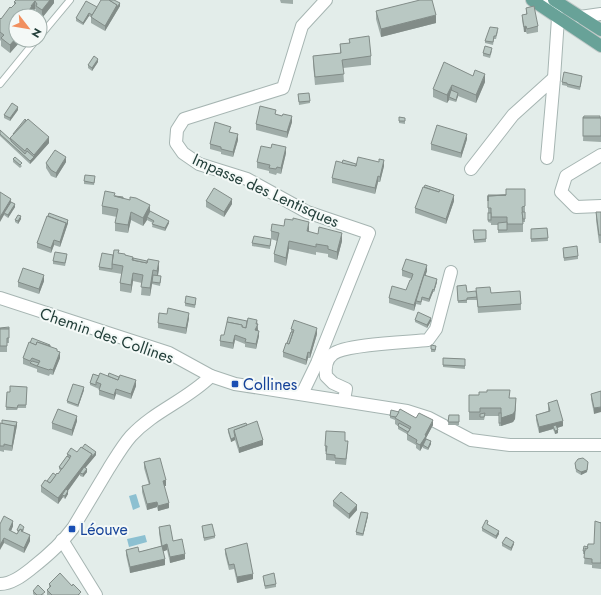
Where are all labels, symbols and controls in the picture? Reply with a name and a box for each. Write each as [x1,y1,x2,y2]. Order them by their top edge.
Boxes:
north arrow [8,8,48,48]
text: N [27,25,46,41]
street label: Impasse des Lentisques [189,148,343,233]
street label: Chemin des Collines [37,302,177,369]
place label: Collines [243,373,297,396]
marker: Collines [230,379,240,389]
place label: Léouve [80,518,128,541]
marker: Léouve [67,524,77,534]

